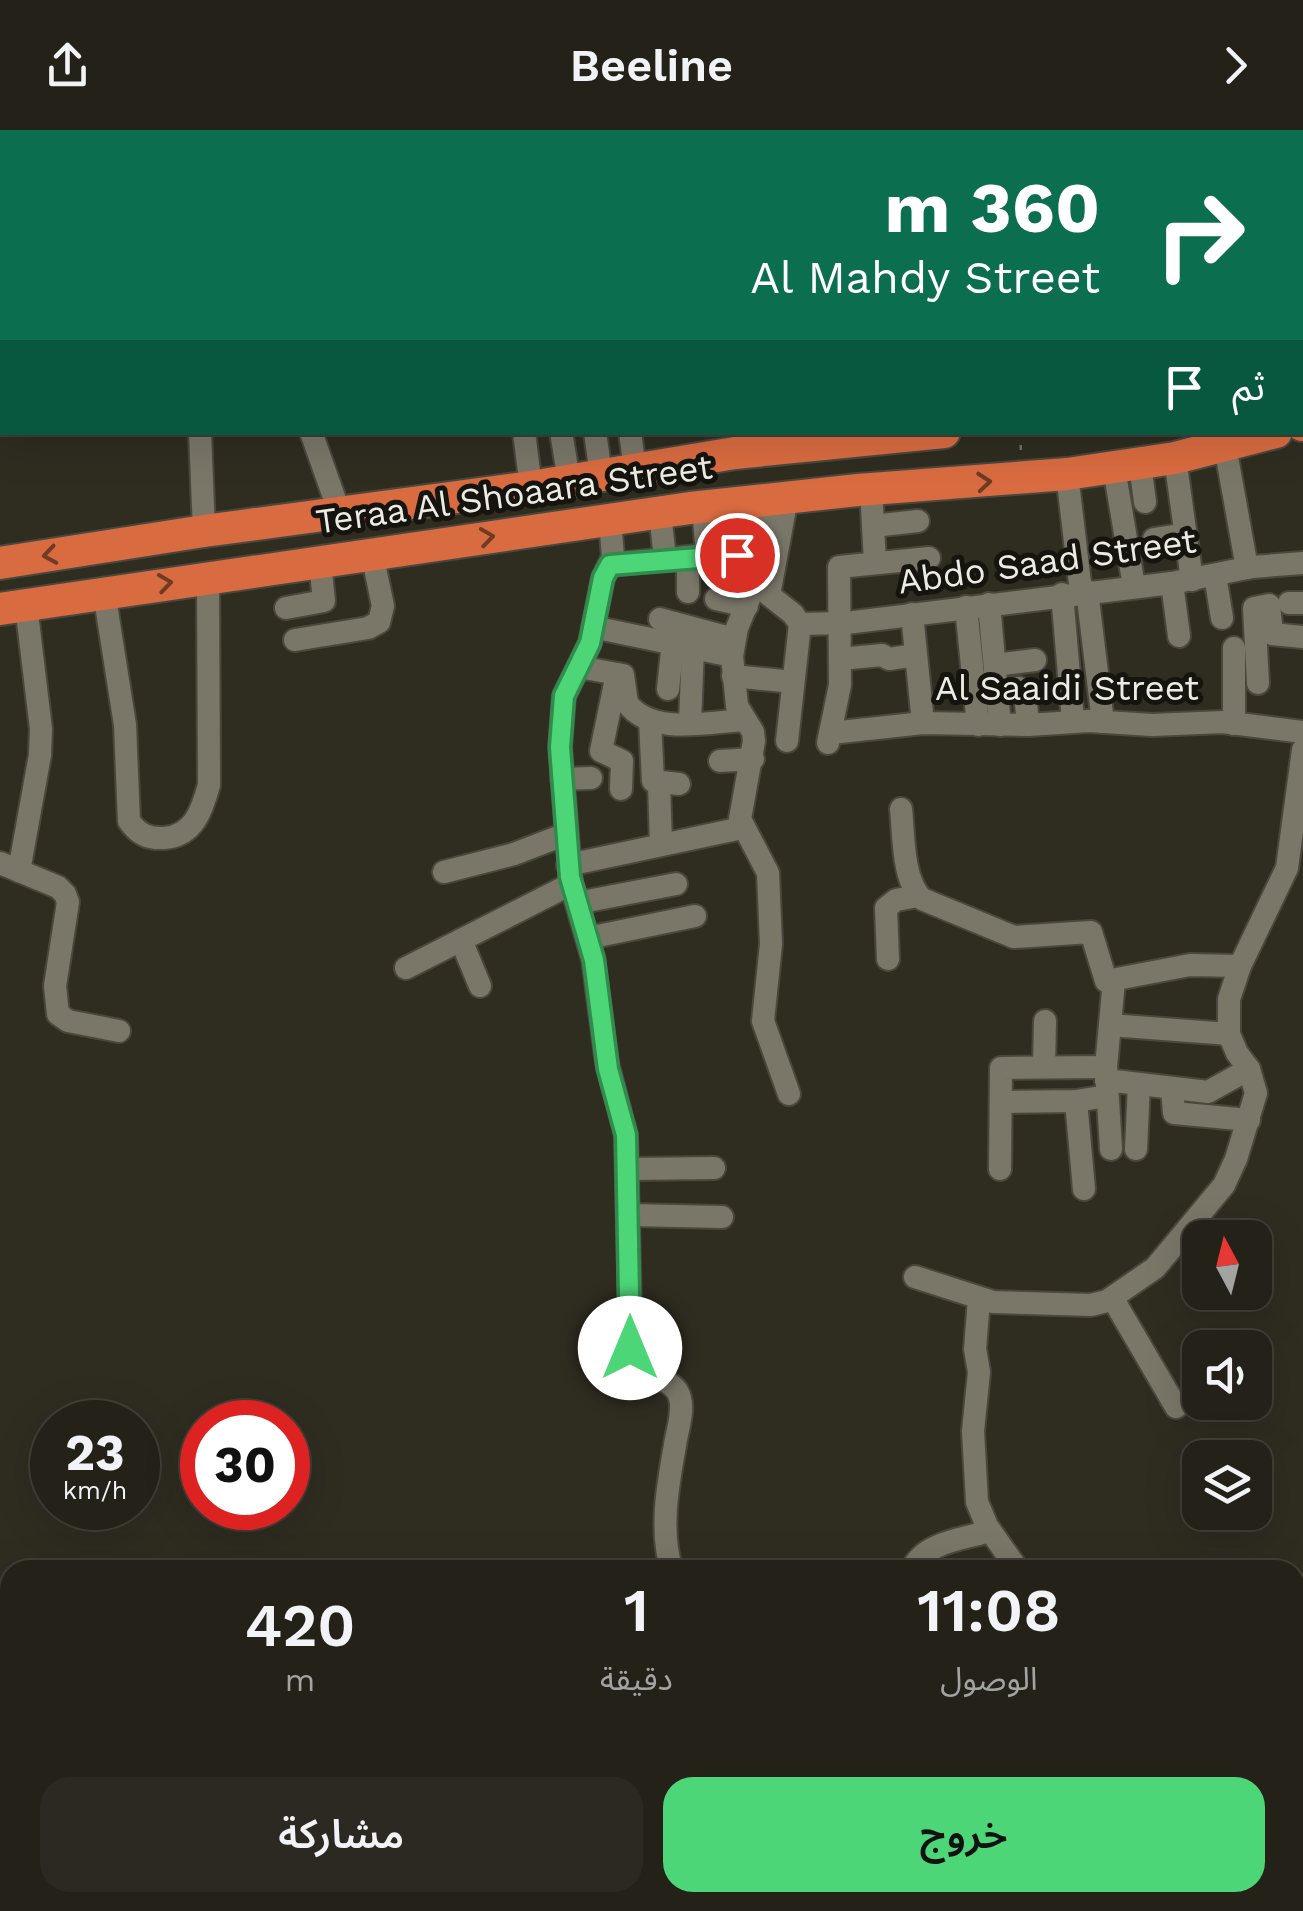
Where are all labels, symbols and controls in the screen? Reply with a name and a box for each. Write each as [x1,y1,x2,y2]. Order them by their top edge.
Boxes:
icon: share [40,38,95,93]
icon: forward [1208,38,1263,93]
text: Beeline [570,39,733,92]
text: 360 m [884,167,1100,249]
icon: right [1135,170,1265,300]
text: Al Mahdy Street [750,251,1100,304]
icon: arrive [1157,360,1212,415]
text: ثم [1232,365,1265,409]
street label: Teraa Al Shoaara Street [313,445,715,543]
one-way arrow [976,472,992,493]
pin [695,513,780,598]
street label: Abdo Saad Street [895,519,1199,603]
one-way arrow [479,528,495,549]
icon: arrive [710,528,765,583]
one-way arrow [42,544,58,565]
one-way arrow [157,574,174,595]
street label: Al Saaidi Street [935,667,1199,709]
north arrow [1182,1220,1272,1310]
map controls [1182,1220,1272,1530]
position arrow [578,1296,682,1400]
button: sound [1182,1330,1272,1420]
speed limit sign: 30 [180,1400,310,1530]
text: 23 [65,1423,125,1482]
button: layers [1182,1440,1272,1530]
text: km/h [63,1476,127,1505]
text: 1 [624,1575,649,1646]
text: 11:08 [917,1575,1061,1646]
text: 420 [244,1590,356,1661]
text: دقيقة [600,1660,673,1698]
text: الوصول [940,1660,1038,1698]
text: m [285,1661,315,1699]
button: مشاركة [40,1777,643,1892]
button: خروج [663,1777,1265,1892]

